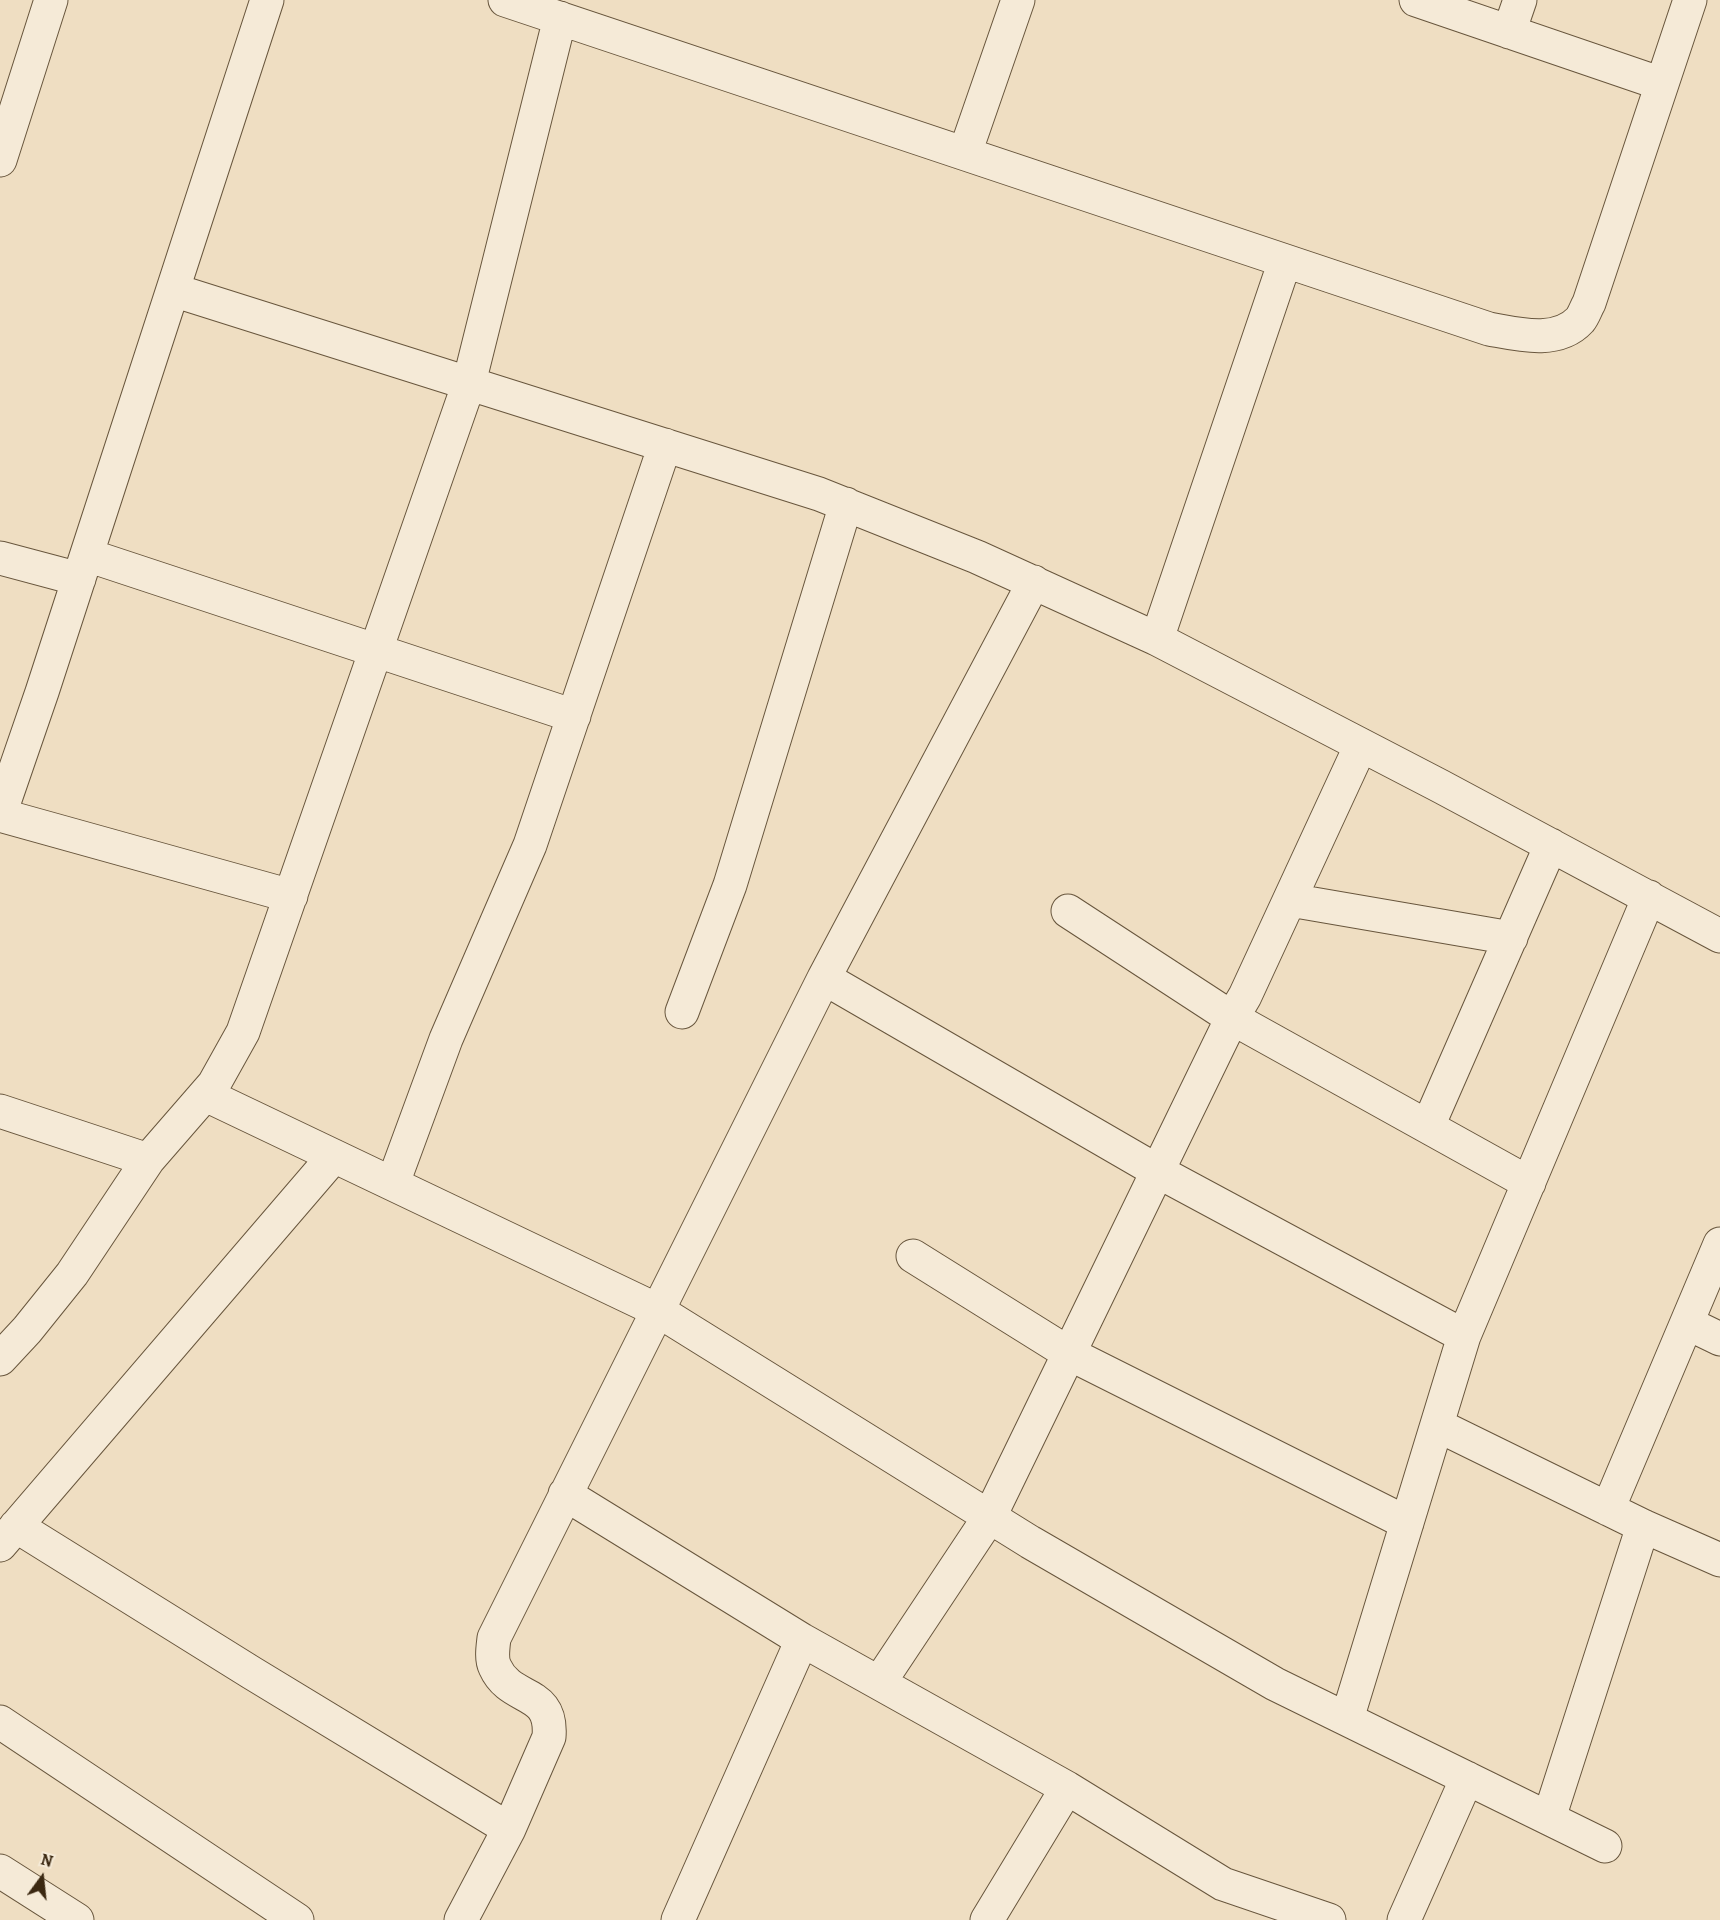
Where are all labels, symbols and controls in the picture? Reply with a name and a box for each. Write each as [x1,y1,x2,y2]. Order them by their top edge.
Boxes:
north arrow [12,1848,72,1908]
text: N [38,1848,55,1873]

